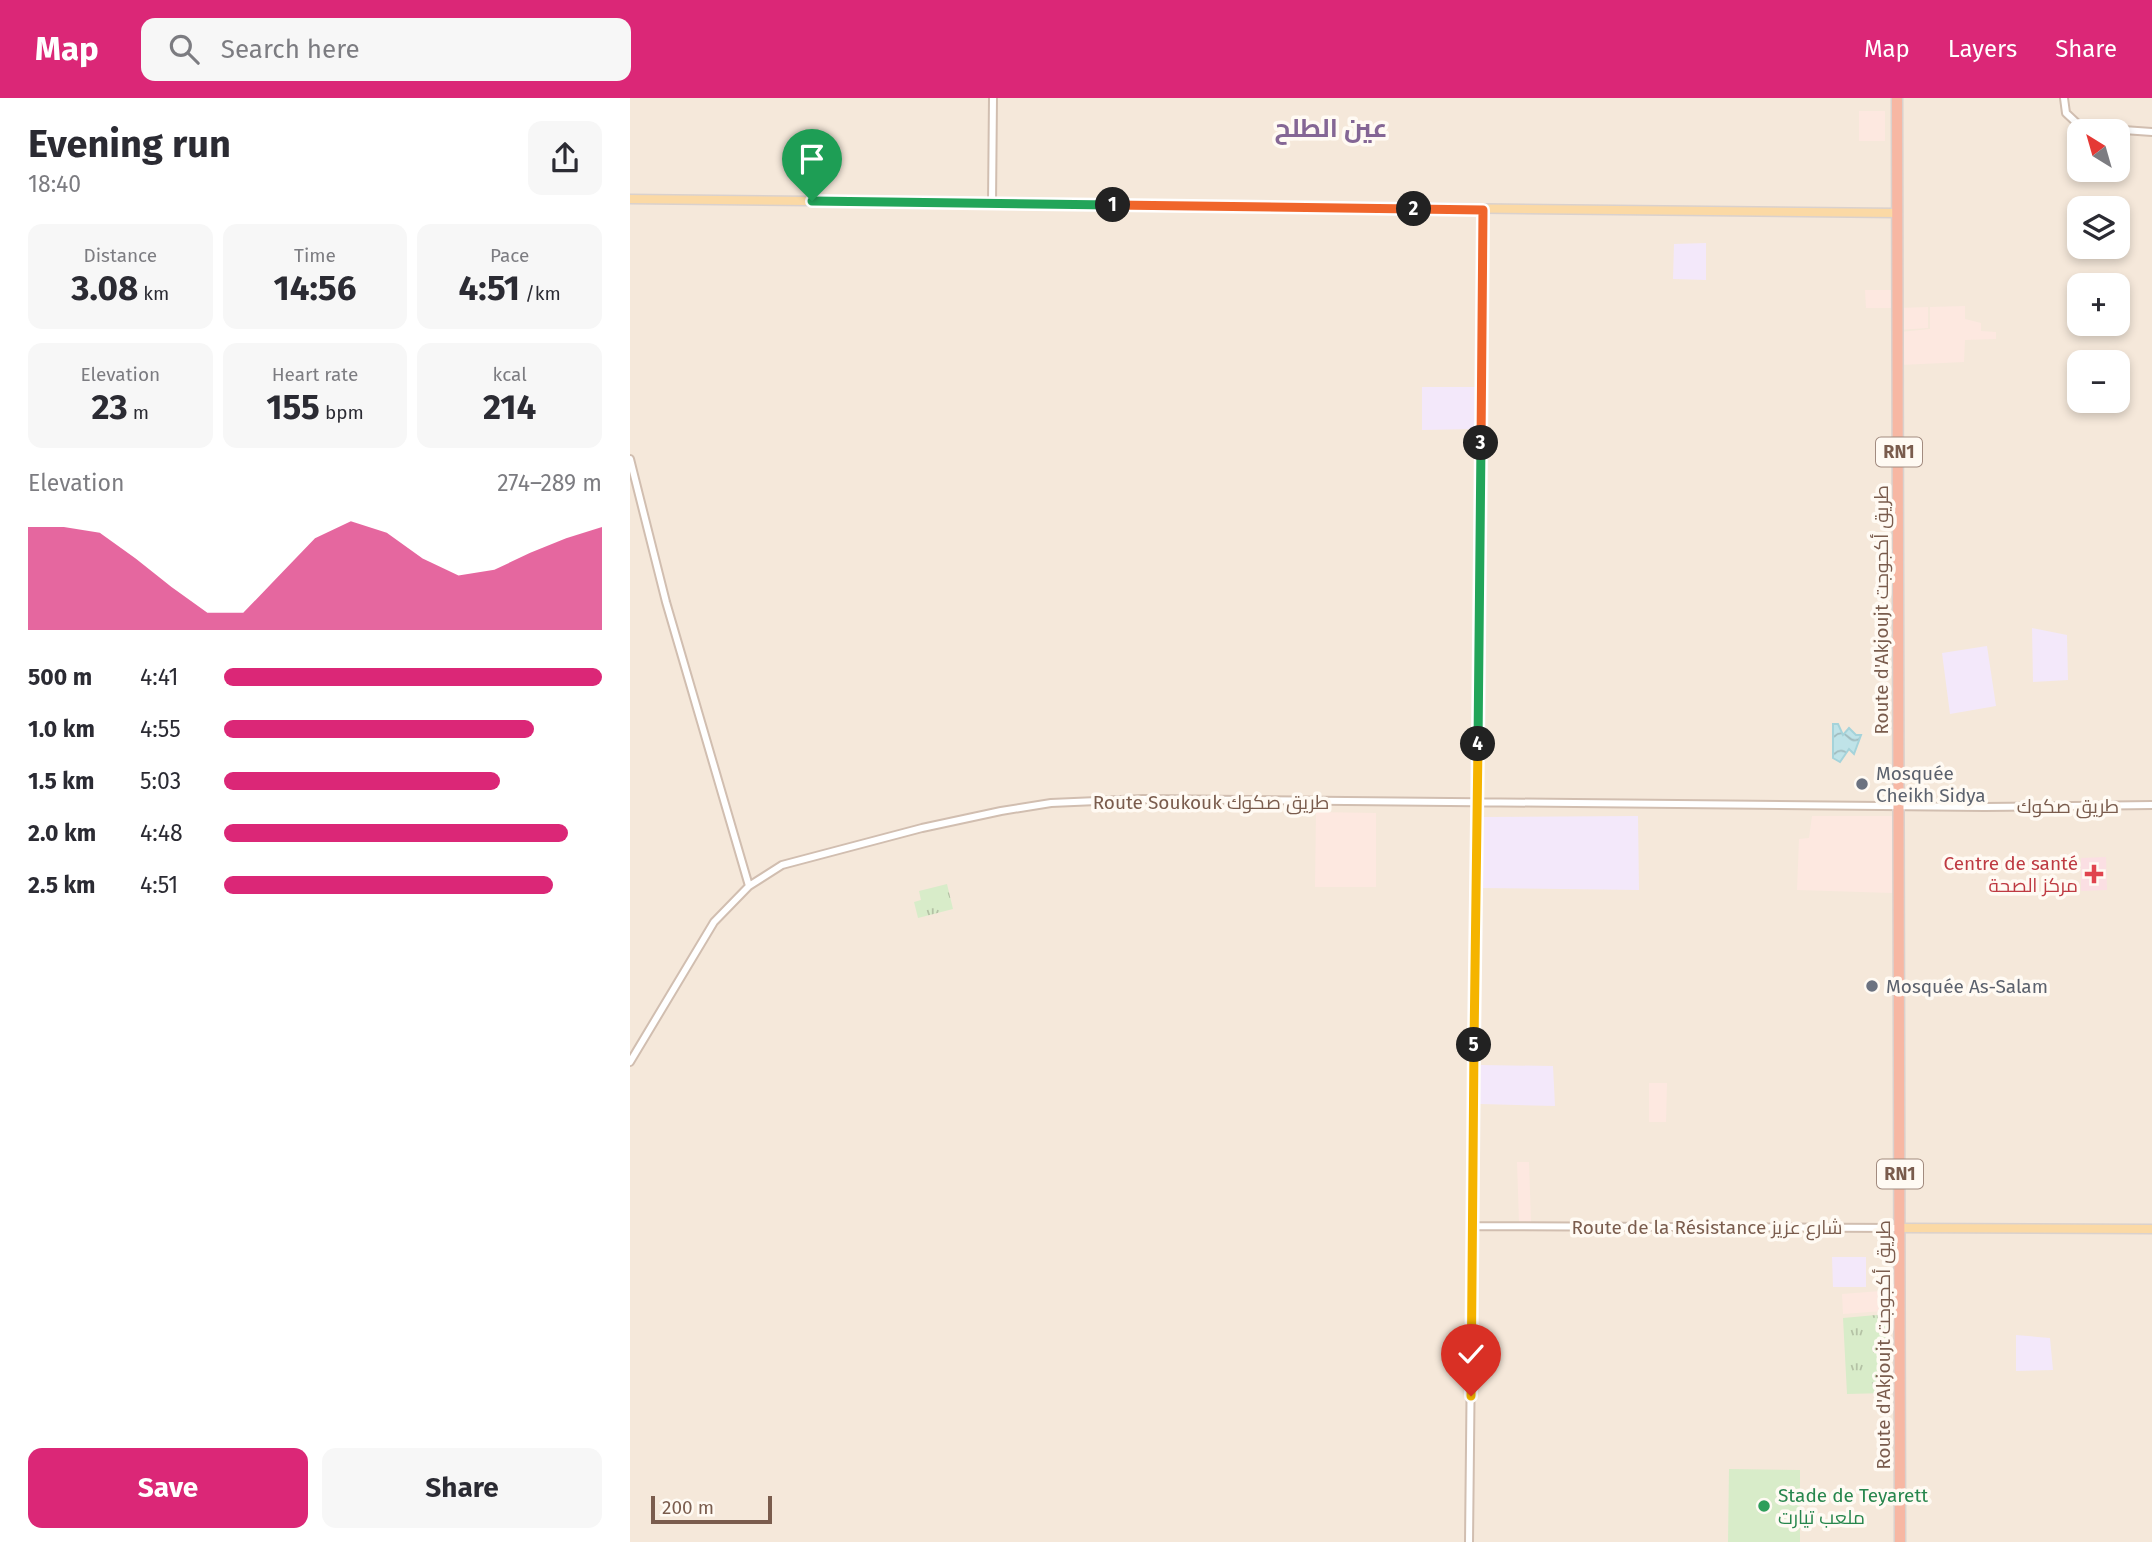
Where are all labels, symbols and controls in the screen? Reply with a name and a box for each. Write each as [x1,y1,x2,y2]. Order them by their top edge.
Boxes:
search box [141,18,631,81]
text: Map [35,29,99,69]
icon: search [165,30,203,68]
text: Search here [221,34,360,65]
text: Map [1864,35,1910,63]
text: Layers [1948,35,2017,63]
text: Share [2055,35,2117,63]
district label: عين الطلح [1274,113,1388,145]
north arrow [2067,119,2130,182]
map controls [2067,119,2130,413]
text: Evening run [28,121,231,167]
button: share [528,121,602,195]
pin [782,129,842,201]
icon: arrive [793,140,831,178]
text: 18:40 [28,170,81,198]
pin: 1 [1096,188,1130,222]
pin: 2 [1396,192,1432,226]
text: 1 [1108,193,1117,216]
button: layers [2067,196,2130,259]
text: 2 [1409,197,1418,220]
text: Distance [83,244,157,267]
text: Time [294,244,336,267]
text: Pace [490,244,529,267]
text: 3.08 [71,267,138,309]
text: 14:56 [273,267,357,309]
text: 4:51 [458,267,520,309]
button: + [2067,273,2130,336]
text: km [138,282,169,305]
text: /km [520,282,561,305]
button: − [2067,350,2130,413]
text: Elevation [81,363,160,386]
text: Heart rate [272,363,358,386]
text: kcal [493,363,527,386]
text: 23 [92,386,128,428]
text: 155 [266,386,320,428]
text: 214 [483,386,536,428]
text: m [128,401,149,424]
text: bpm [320,401,364,424]
pin: 3 [1464,426,1498,460]
text: 3 [1476,431,1485,454]
road number: RN1 [1876,438,1922,466]
text: Elevation [28,469,124,497]
text: 274–289 m [497,469,602,497]
street label: Route d'Akjoujt طريق أكجوجت [1870,485,1894,735]
text: 500 m [28,663,92,691]
text: 4:41 [140,663,179,691]
text: 1.0 km [28,715,95,743]
text: 4:55 [140,715,181,743]
pin: 4 [1460,726,1496,762]
text: 4 [1472,732,1483,755]
place label: Mosquée Cheikh Sidya [1876,762,1986,807]
text: 1.5 km [28,767,94,795]
text: 5:03 [140,767,181,795]
marker: Mosquée Cheikh Sidya [1854,776,1870,792]
street label: Route Soukouk طريق صكوك [1093,791,1329,815]
street label: طريق صكوك [2017,795,2119,819]
text: 2.0 km [28,819,96,847]
text: 4:48 [140,819,183,847]
place label: Centre de santé مركز الصحة [1943,852,2078,897]
marker: Centre de santé مركز الصحة [2084,864,2104,884]
text: 2.5 km [28,871,96,899]
text: 4:51 [140,871,178,899]
place label: Mosquée As-Salam [1886,975,2048,998]
marker: Mosquée As-Salam [1864,978,1880,994]
pin: 5 [1456,1028,1492,1062]
text: 5 [1468,1033,1479,1056]
road number: RN1 [1877,1160,1923,1189]
street label: Route de la Résistance شارع عزيز [1572,1216,1842,1241]
street label: Route d'Akjoujt طريق أكجوجت [1872,1220,1896,1470]
pin [1441,1324,1501,1396]
icon: check [1452,1335,1490,1373]
button: Save [28,1448,308,1528]
button: Share [322,1448,602,1528]
place label: Stade de Teyarett ملعب تيارت [1778,1484,1928,1529]
scale bar [651,1493,772,1525]
text: 200 m [662,1496,714,1519]
marker: Stade de Teyarett ملعب تيارت [1756,1498,1772,1514]

